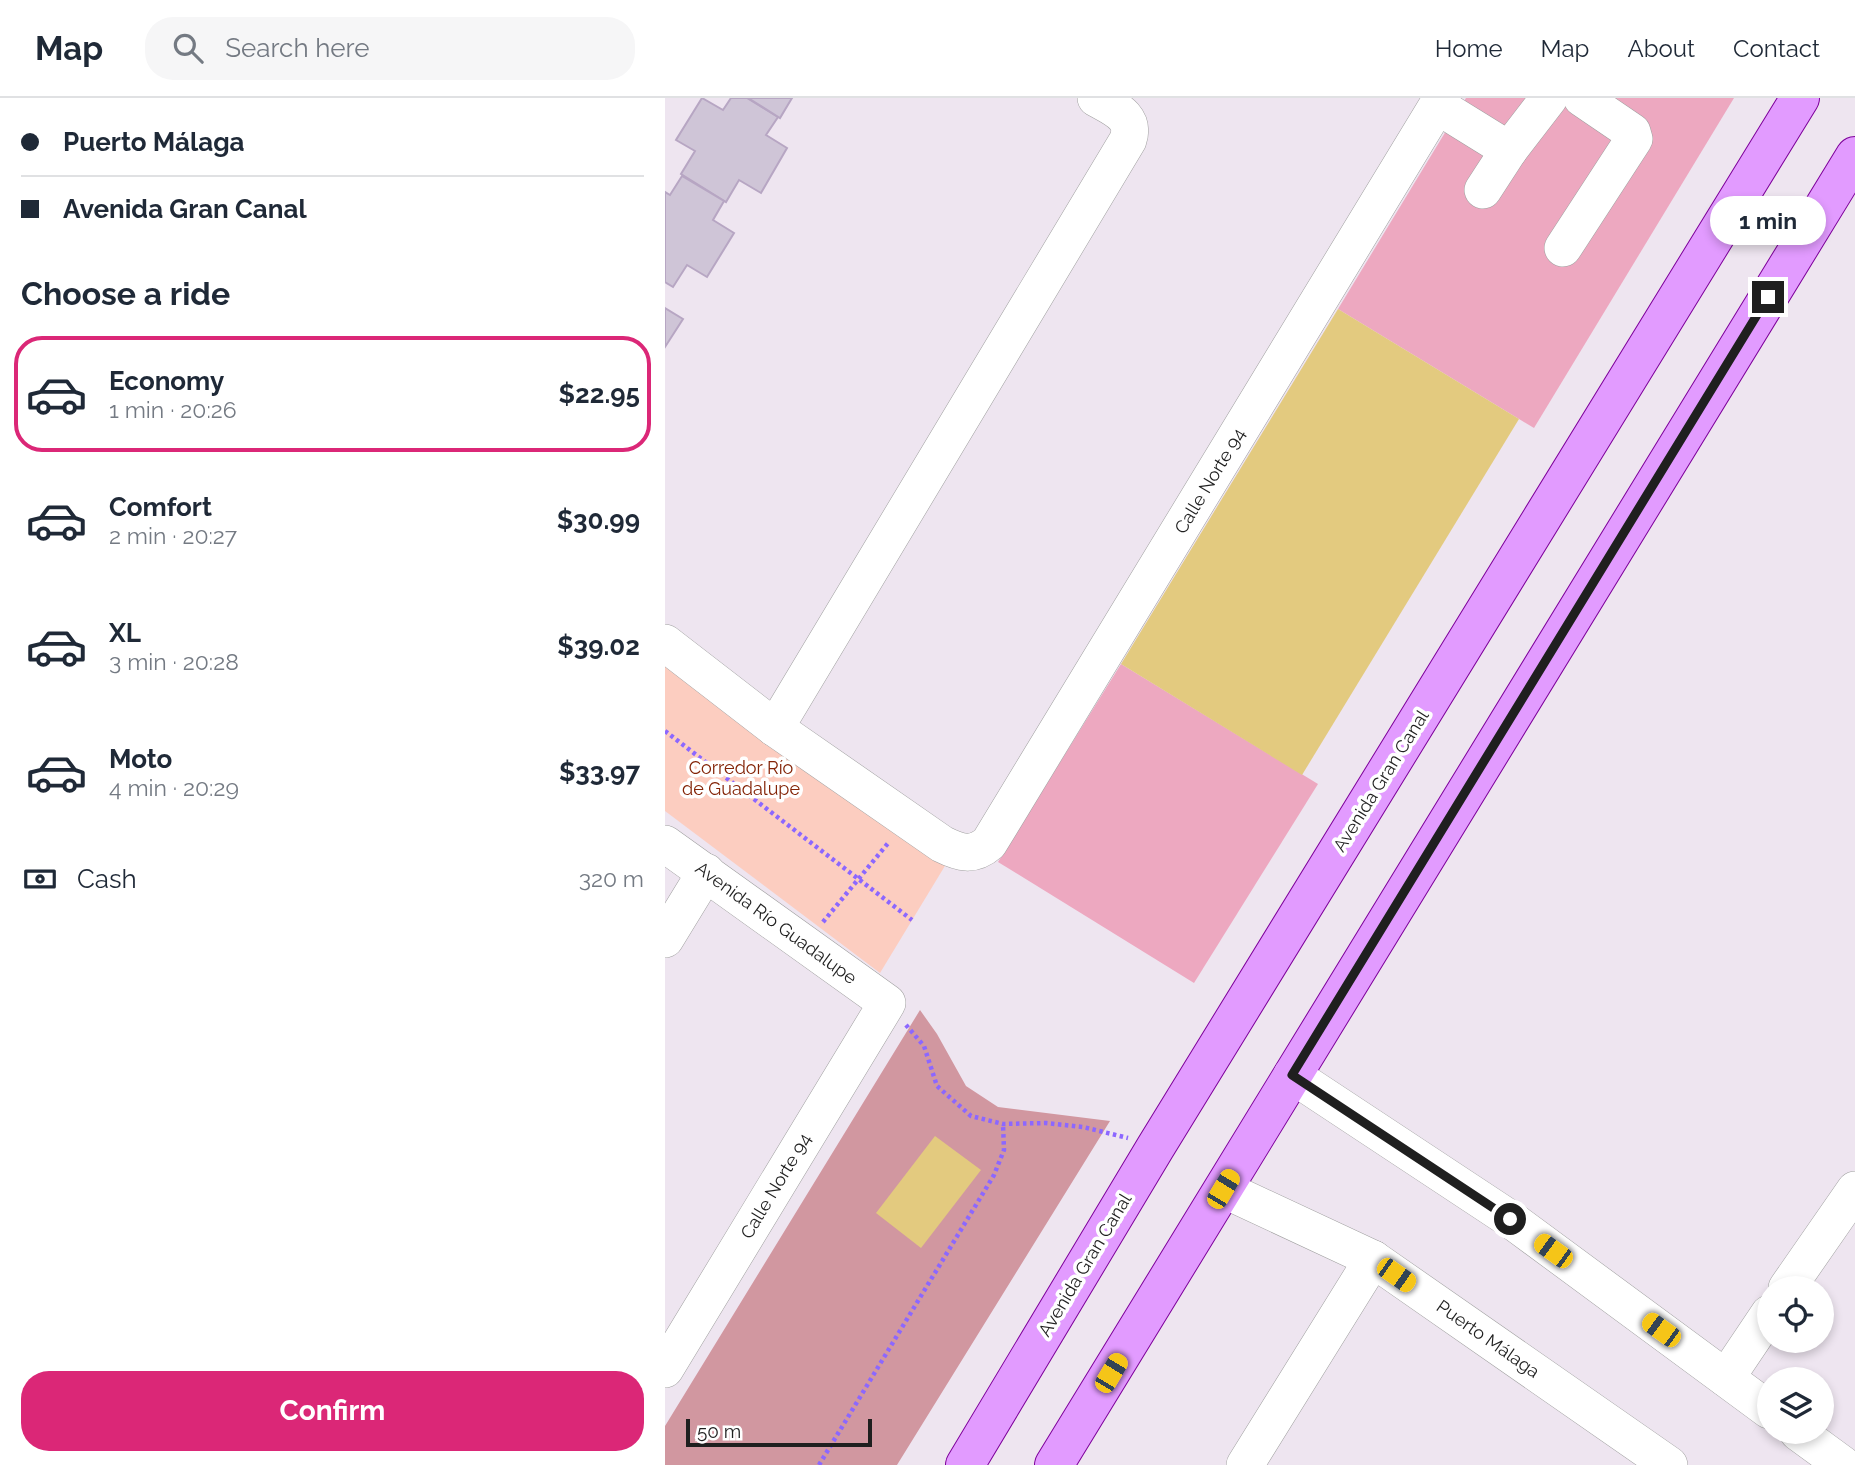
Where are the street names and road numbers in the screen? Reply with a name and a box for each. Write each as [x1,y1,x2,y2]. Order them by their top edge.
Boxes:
street label: Calle Norte 94 [1170,424,1249,537]
street label: Avenida Gran Canal [1329,706,1433,855]
street label: Avenida Río Guadalupe [692,857,861,988]
street label: Calle Norte 94 [736,1129,815,1242]
street label: Avenida Gran Canal [1034,1189,1136,1340]
street label: Puerto Málaga [1433,1295,1544,1382]

